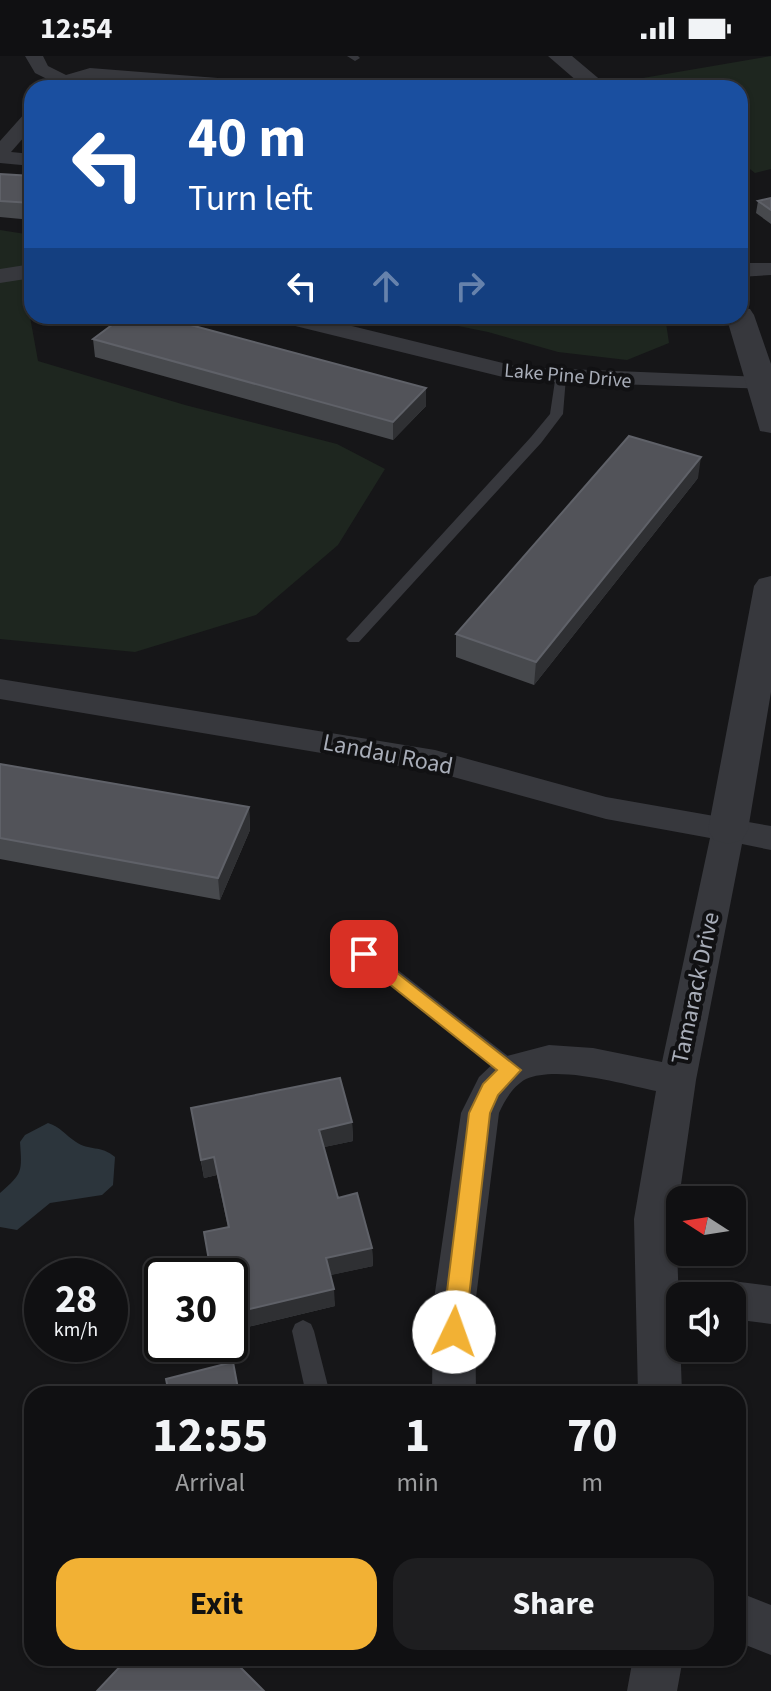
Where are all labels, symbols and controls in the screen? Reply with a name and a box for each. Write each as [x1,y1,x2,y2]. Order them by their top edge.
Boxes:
text: 12:54 [40,7,112,50]
text: 40 m [188,99,306,178]
icon: left [56,112,160,216]
text: Turn left [188,173,313,224]
icon: left [280,264,324,308]
icon: ahead [364,264,408,308]
icon: right [448,264,492,308]
street label: Lake Pine Drive [503,356,633,396]
street label: Landau Road [320,725,456,784]
street label: Tamarack Drive [662,909,729,1067]
pin [330,920,398,988]
icon: arrive [342,932,386,976]
north arrow [666,1186,746,1266]
map controls [666,1186,746,1362]
speed limit sign: 30 [144,1258,248,1362]
text: 28 [55,1271,97,1328]
button: sound [666,1282,746,1362]
position arrow [412,1290,496,1374]
text: km/h [54,1316,98,1344]
text: 12:55 [152,1402,268,1470]
text: 1 [405,1402,430,1470]
text: 70 [567,1402,618,1470]
text: Arrival [175,1464,245,1501]
text: min [396,1464,439,1501]
text: m [582,1464,603,1501]
button: Exit [56,1558,377,1650]
button: Share [393,1558,714,1650]

